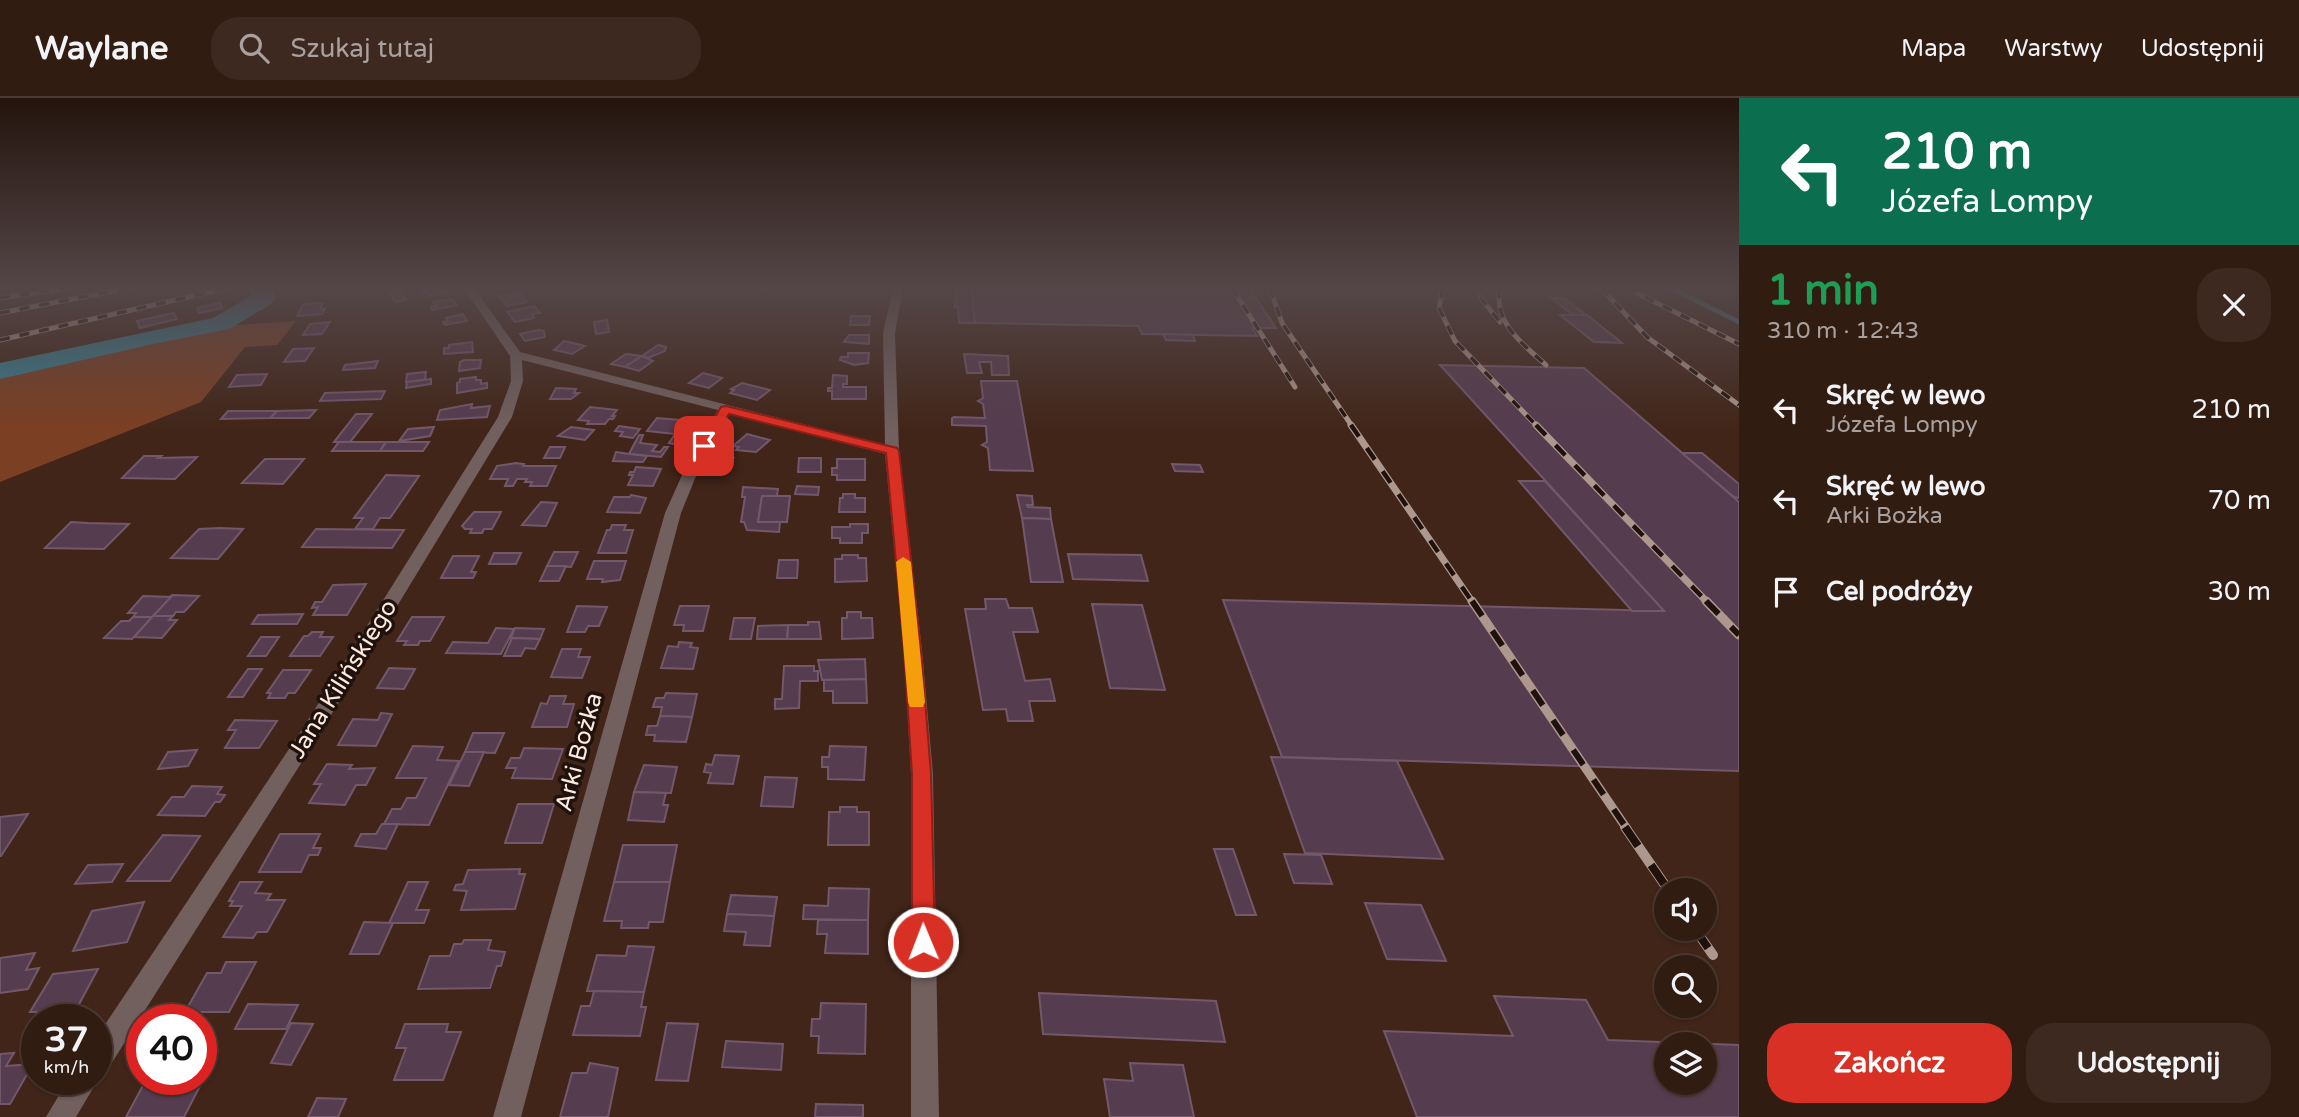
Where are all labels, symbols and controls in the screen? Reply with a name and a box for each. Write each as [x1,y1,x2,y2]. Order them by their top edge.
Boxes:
search box [211,17,701,80]
text: Waylane [35,29,169,68]
icon: search [235,29,273,67]
text: Szukaj tutaj [291,33,434,64]
text: Mapa [1901,34,1966,63]
text: Warstwy [2004,34,2103,63]
text: Udostępnij [2141,34,2264,63]
text: 210 m [1882,123,2032,182]
icon: left [1767,126,1858,217]
text: Józefa Lompy [1882,183,2093,221]
text: 1 min [1767,265,1879,316]
button: close [2197,268,2271,342]
text: 310 m · 12:43 [1767,317,1919,345]
text: Skręć w lewo [1826,380,1986,411]
icon: left [1767,391,1805,429]
text: 210 m [2191,394,2271,425]
text: Józefa Lompy [1826,411,1978,439]
pin [674,416,734,476]
icon: arrive [685,427,723,465]
text: Skręć w lewo [1826,471,1986,502]
icon: left [1767,482,1805,520]
text: 70 m [2208,485,2271,516]
text: Arki Bożka [1826,502,1943,530]
icon: arrive [1767,573,1805,611]
text: Cel podróży [1826,576,1973,607]
text: 30 m [2208,576,2271,607]
street label: Jana Kilińskiego [283,594,403,764]
street label: Arki Bożka [549,689,609,815]
map controls [1654,878,1717,1095]
button: sound [1654,878,1717,941]
position arrow [886,905,960,979]
button: search [1654,955,1717,1018]
speed limit sign: 40 [126,1004,217,1095]
text: 37 [45,1019,88,1061]
button: Zakończ [1767,1023,2012,1103]
button: Udostępnij [2026,1023,2271,1103]
button: layers [1654,1032,1717,1095]
text: km/h [44,1056,89,1078]

